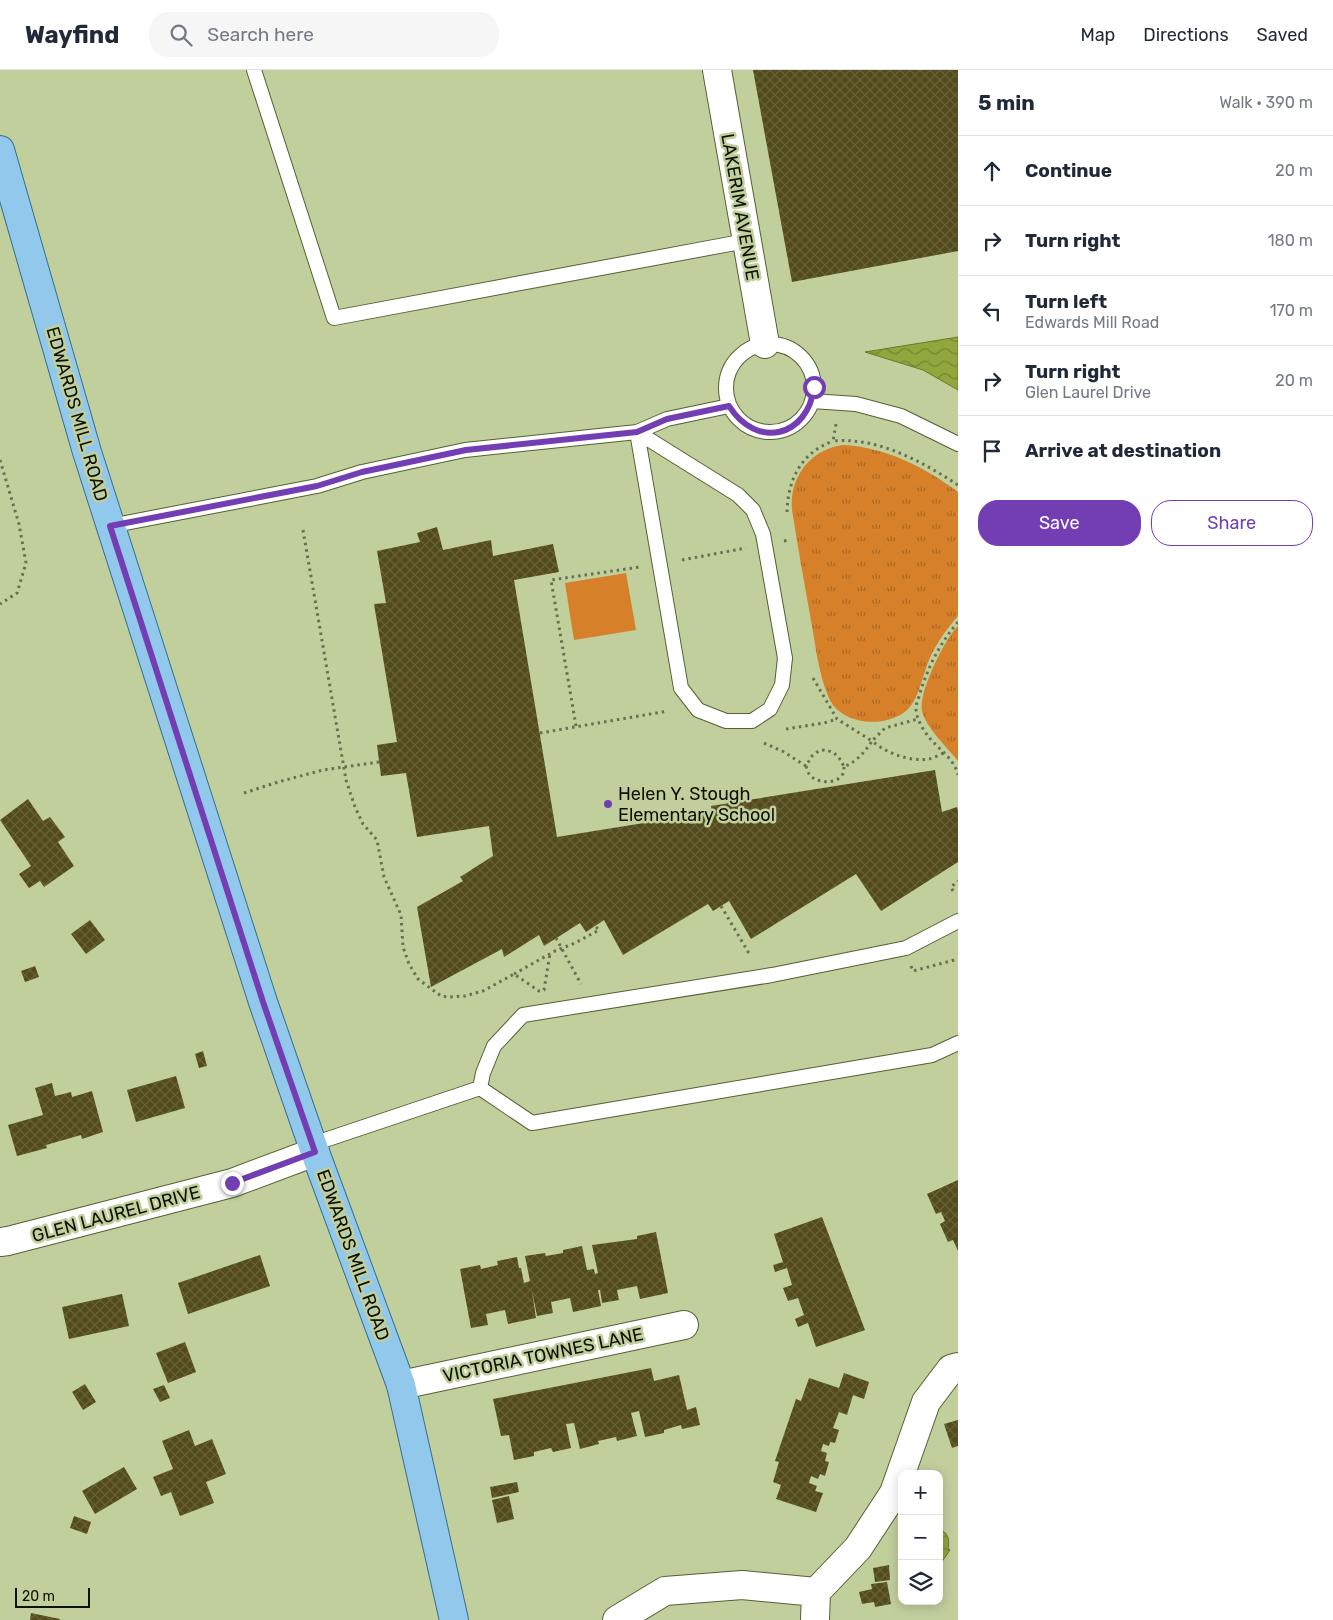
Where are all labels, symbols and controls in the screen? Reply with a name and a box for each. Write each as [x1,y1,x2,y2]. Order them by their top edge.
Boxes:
search box [149,12,499,57]
text: Wayfind [25,21,119,49]
icon: search [167,21,195,49]
text: Search here [207,23,314,46]
text: Map [1080,24,1115,46]
text: Directions [1143,24,1229,46]
text: Saved [1257,24,1308,46]
text: 5 min [978,90,1035,115]
text: Walk · 390 m [1219,93,1313,112]
street label: LAKERIM AVENUE [716,132,764,282]
icon: ahead [978,157,1006,185]
text: Continue [1025,159,1112,182]
text: 20 m [1275,161,1313,180]
icon: right [978,227,1006,255]
text: Turn right [1025,229,1120,252]
text: 180 m [1268,231,1313,250]
text: Turn left [1025,290,1107,313]
icon: left [978,297,1006,325]
text: 170 m [1270,301,1313,320]
text: Edwards Mill Road [1025,313,1159,332]
street label: EDWARDS MILL ROAD [42,324,112,504]
text: Turn right [1025,360,1120,383]
icon: right [978,367,1006,395]
text: 20 m [1275,371,1313,390]
route start [803,376,826,399]
text: Glen Laurel Drive [1025,383,1151,402]
icon: arrive [978,437,1006,465]
text: Arrive at destination [1025,439,1221,462]
button: Save [978,500,1141,546]
button: Share [1151,500,1313,546]
place label: Helen Y. Stough Elementary School [618,783,775,826]
marker: Helen Y. Stough Elementary School [602,798,614,810]
street label: EDWARDS MILL ROAD [312,1166,394,1344]
route end [221,1172,244,1195]
street label: GLEN LAUREL DRIVE [29,1181,203,1247]
street label: VICTORIA TOWNES LANE [441,1323,645,1387]
map controls [898,1470,943,1605]
button: + [898,1470,943,1515]
button: − [898,1515,943,1560]
button: layers [898,1560,943,1605]
scale bar [15,1585,90,1608]
text: 20 m [22,1588,55,1605]

